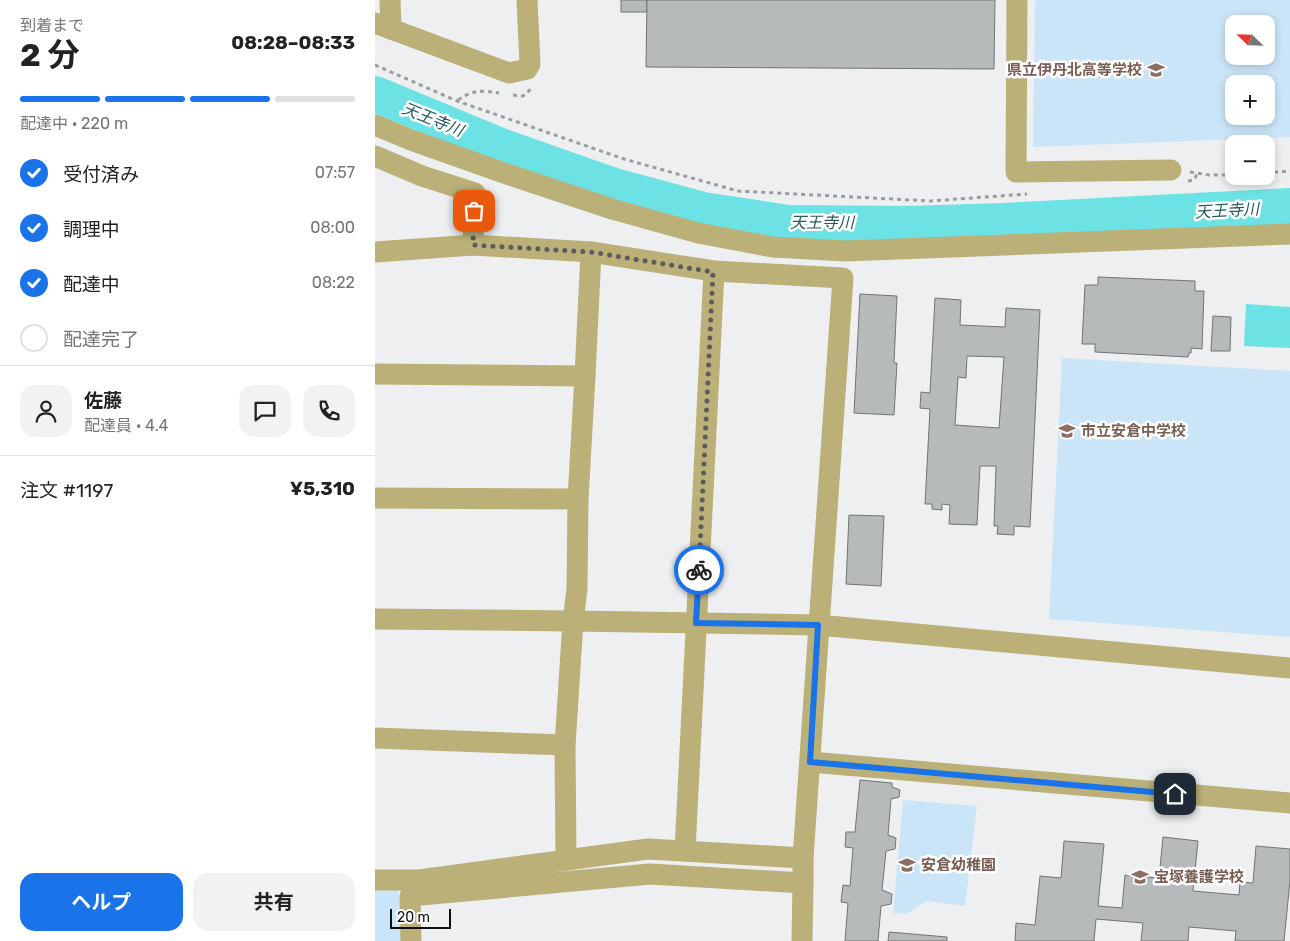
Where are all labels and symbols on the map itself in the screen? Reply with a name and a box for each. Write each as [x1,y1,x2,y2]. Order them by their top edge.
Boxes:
north arrow [1225,15,1275,65]
school or university icon: 県立伊丹北高等学校 [1146,60,1166,80]
place label: 県立伊丹北高等学校 [1007,61,1142,79]
water label: 天王寺川 [400,99,468,141]
pin [453,190,495,232]
water label: 天王寺川 [1195,199,1261,222]
water label: 天王寺川 [790,213,856,232]
school or university icon: 市立安倉中学校 [1057,421,1077,441]
place label: 市立安倉中学校 [1081,422,1186,440]
courier [674,545,724,595]
pin [1154,773,1196,815]
school or university icon: 安倉幼稚園 [897,855,917,875]
place label: 安倉幼稚園 [921,856,996,874]
school or university icon: 宝塚養護学校 [1130,867,1150,887]
place label: 宝塚養護学校 [1154,868,1244,886]
scale bar [390,906,451,929]

